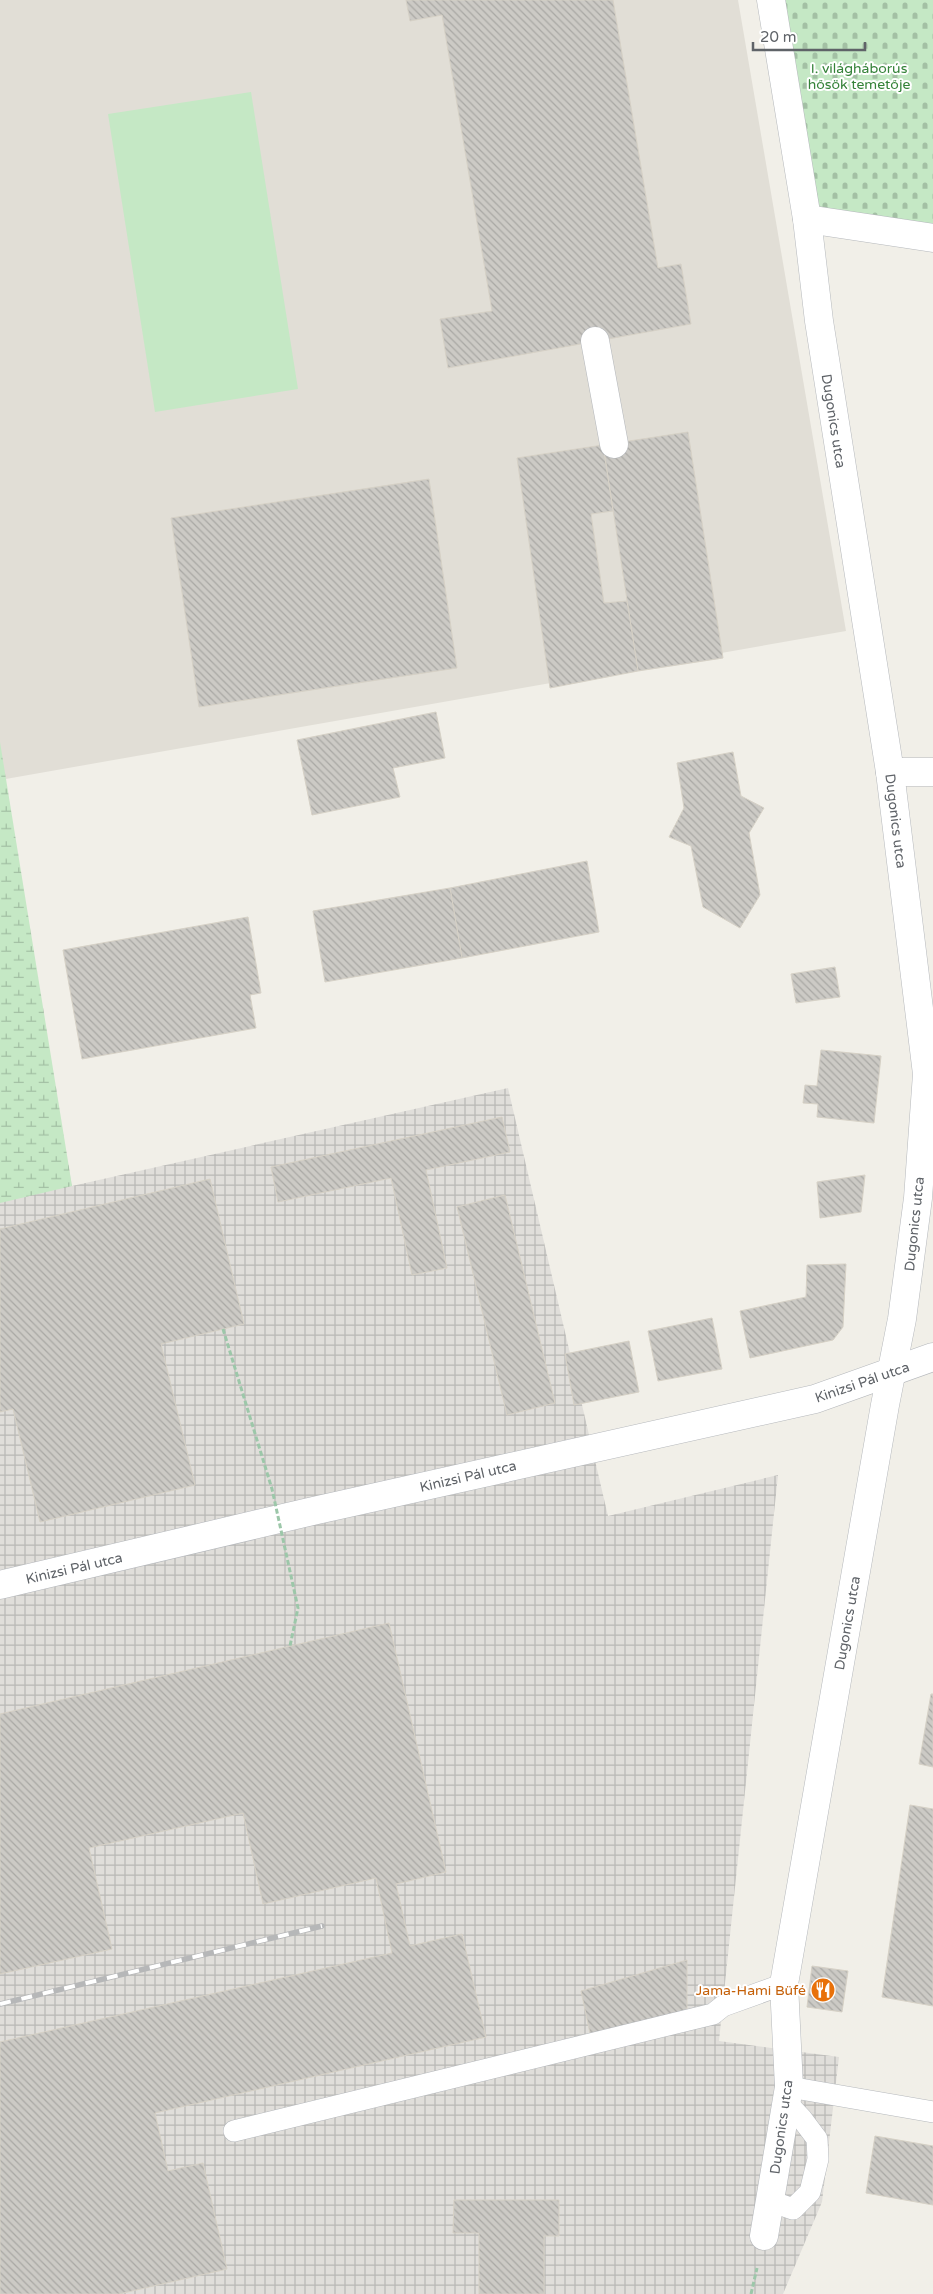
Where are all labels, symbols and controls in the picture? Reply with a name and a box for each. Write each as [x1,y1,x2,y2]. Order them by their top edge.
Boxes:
scale bar [753,20,866,52]
text: 20 m [760,28,797,46]
park label: I. világháborús hősök temetője [808,60,910,93]
street label: Dugonics utca [818,373,849,469]
street label: Dugonics utca [881,773,910,869]
street label: Dugonics utca [901,1176,928,1272]
street label: Kinizsi Pál utca [813,1358,912,1407]
street label: Kinizsi Pál utca [418,1457,518,1496]
street label: Kinizsi Pál utca [24,1549,124,1588]
street label: Dugonics utca [831,1575,864,1671]
restaurant icon: Jama-Hami Büfé [810,1977,836,2003]
place label: Jama-Hami Büfé [696,1982,806,1999]
street label: Dugonics utca [766,2079,797,2175]

